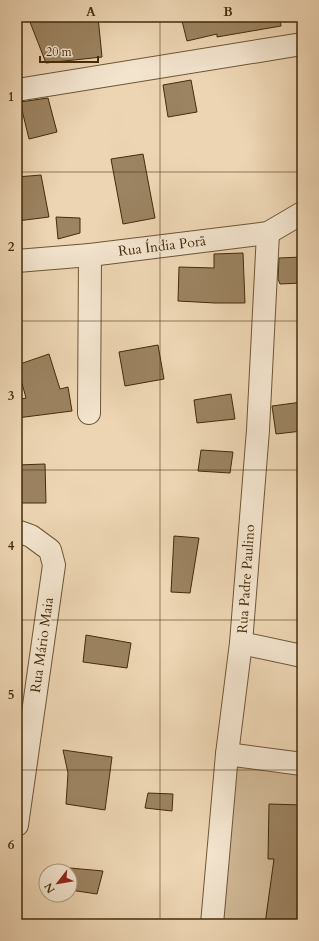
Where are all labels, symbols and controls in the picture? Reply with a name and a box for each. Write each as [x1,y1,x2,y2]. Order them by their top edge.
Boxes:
text: A [86,3,96,21]
text: B [223,3,233,21]
scale bar [40,38,98,64]
text: 20 m [46,44,73,60]
text: 1 [8,88,14,106]
street label: Rua Índia Porã [117,231,207,261]
text: 2 [8,238,15,256]
text: 3 [8,387,15,405]
street label: Rua Padre Paulino [233,523,259,634]
text: 4 [8,537,15,555]
street label: Rua Mário Maia [26,596,58,694]
text: 5 [8,686,14,704]
text: 6 [8,836,15,854]
north arrow [38,863,78,903]
text: N [41,880,59,896]

